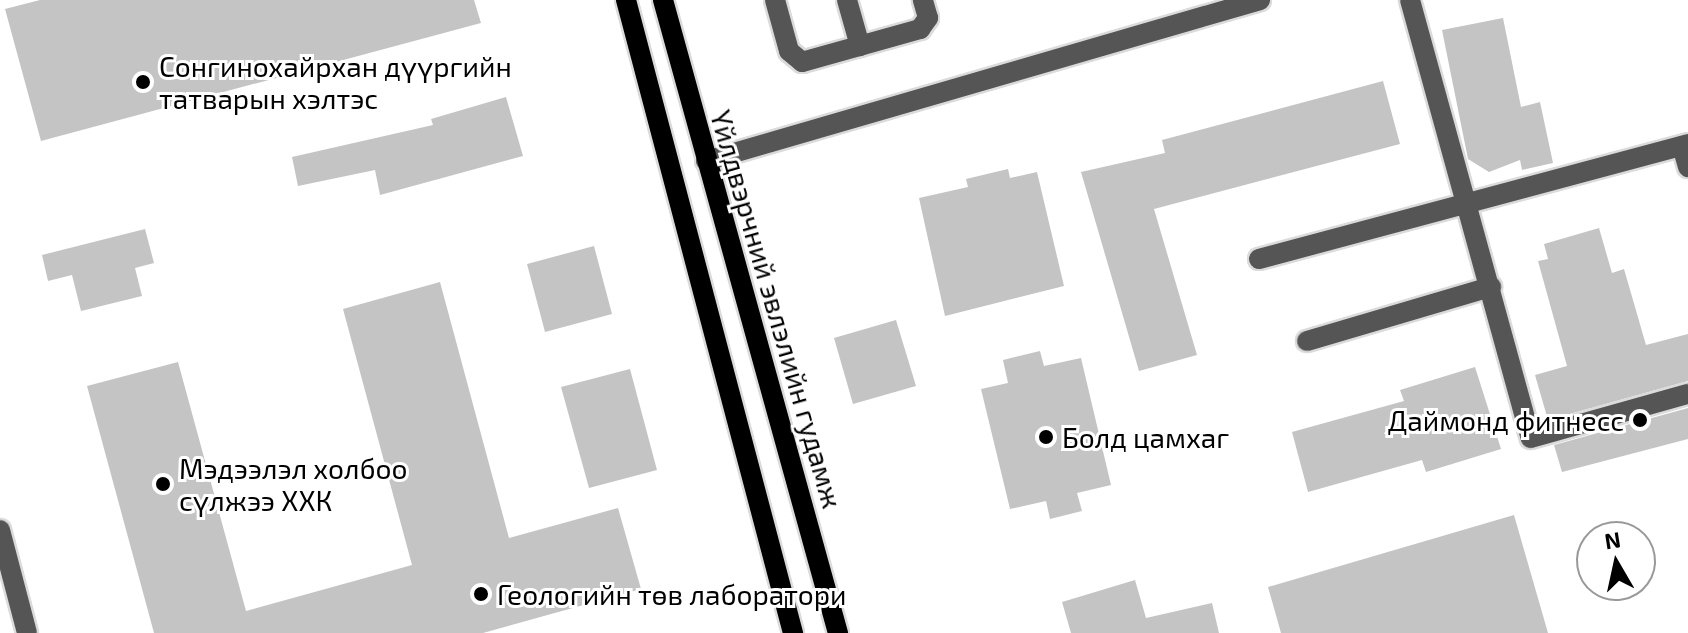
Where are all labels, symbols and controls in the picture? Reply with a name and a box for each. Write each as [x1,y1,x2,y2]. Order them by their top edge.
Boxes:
place label: Сонгинохайрхан дүүргийн татварын хэлтэс [159,49,512,115]
marker: Сонгинохайрхан дүүргийн татварын хэлтэс [134,73,152,91]
street label: Үйлдвэрчний эвлэлийн гудамж [704,106,850,512]
place label: Даймонд фитнесс [1388,403,1624,437]
marker: Даймонд фитнесс [1631,411,1649,429]
place label: Болд цамхаг [1062,420,1229,454]
marker: Болд цамхаг [1037,428,1055,446]
place label: Мэдээлэл холбоо сүлжээ ХХК [179,451,407,517]
marker: Мэдээлэл холбоо сүлжээ ХХК [154,475,172,493]
north arrow [1576,521,1656,601]
text: N [1603,525,1622,553]
place label: Геологийн төв лаборатори [497,577,846,611]
marker: Геологийн төв лаборатори [472,585,490,603]

